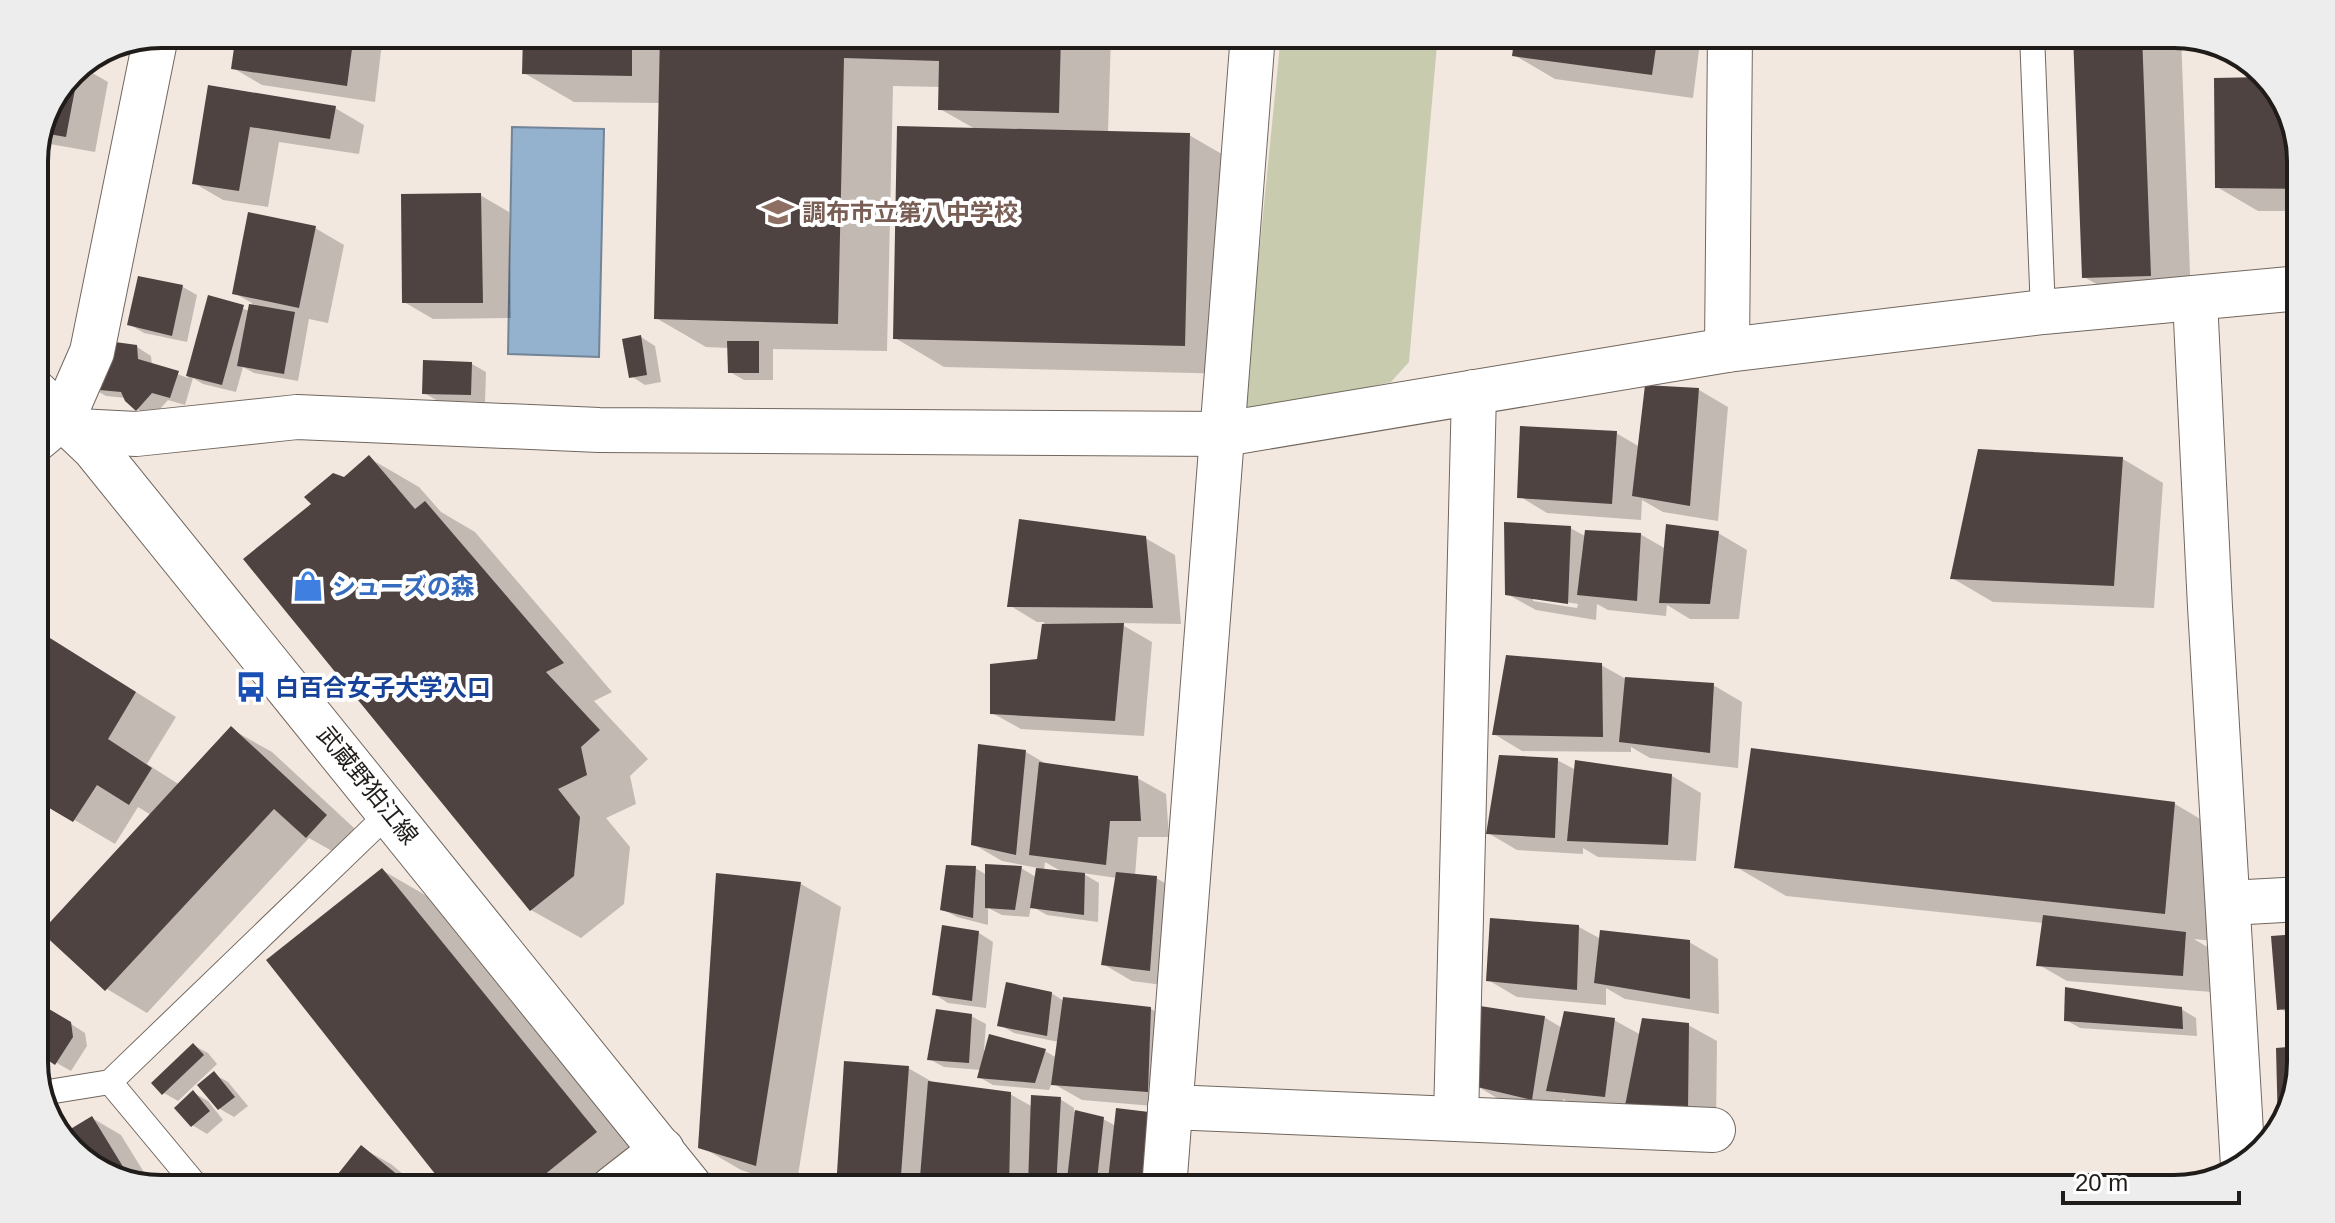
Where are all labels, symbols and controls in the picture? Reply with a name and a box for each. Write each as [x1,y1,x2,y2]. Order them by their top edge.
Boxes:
school or university icon: 調布市立第八中学校 [761,195,795,229]
place label: 調布市立第八中学校 [802,199,1018,226]
shop icon: シューズの森 [291,569,325,603]
place label: シューズの森 [332,573,475,600]
bus stop icon: 白百合女子大学入口 [234,670,268,704]
place label: 白百合女子大学入口 [275,674,491,701]
street label: 武蔵野狛江線 [312,721,424,849]
scale bar [2063,1155,2239,1205]
text: 20 m [2075,1169,2128,1196]

